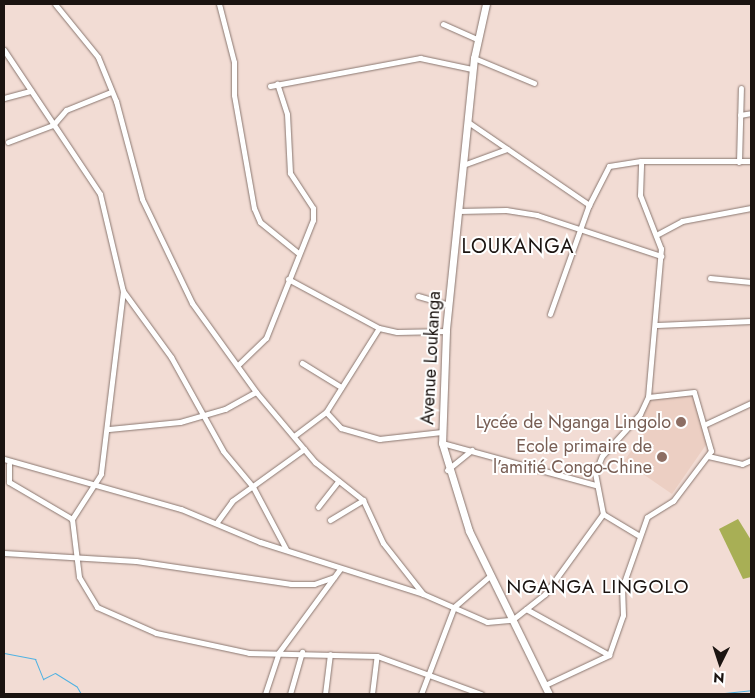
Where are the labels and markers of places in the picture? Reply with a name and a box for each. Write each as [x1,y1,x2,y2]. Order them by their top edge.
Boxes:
place label: Lycée de Nganga Lingolo [476,411,671,433]
marker: Lycée de Nganga Lingolo [675,416,687,428]
place label: Ecole primaire de l’amitié Congo-Chine [493,436,652,478]
marker: Ecole primaire de l’amitié Congo-Chine [656,451,668,463]

